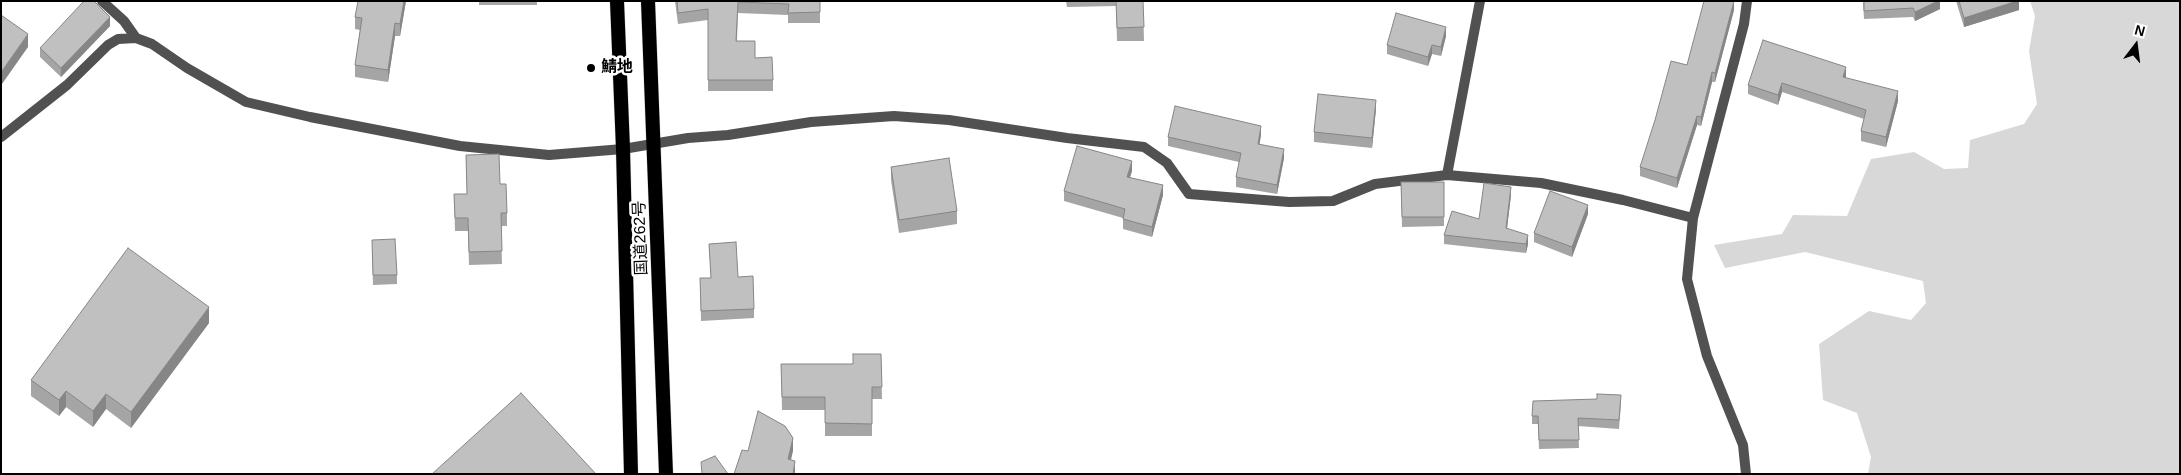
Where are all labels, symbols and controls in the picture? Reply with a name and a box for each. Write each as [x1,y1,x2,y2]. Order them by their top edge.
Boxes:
north arrow [2111,20,2161,70]
text: N [2133,21,2147,40]
place label: 鯖地 [601,58,633,78]
marker: 鯖地 [585,62,597,74]
street label: 国道262号 [630,200,652,276]

